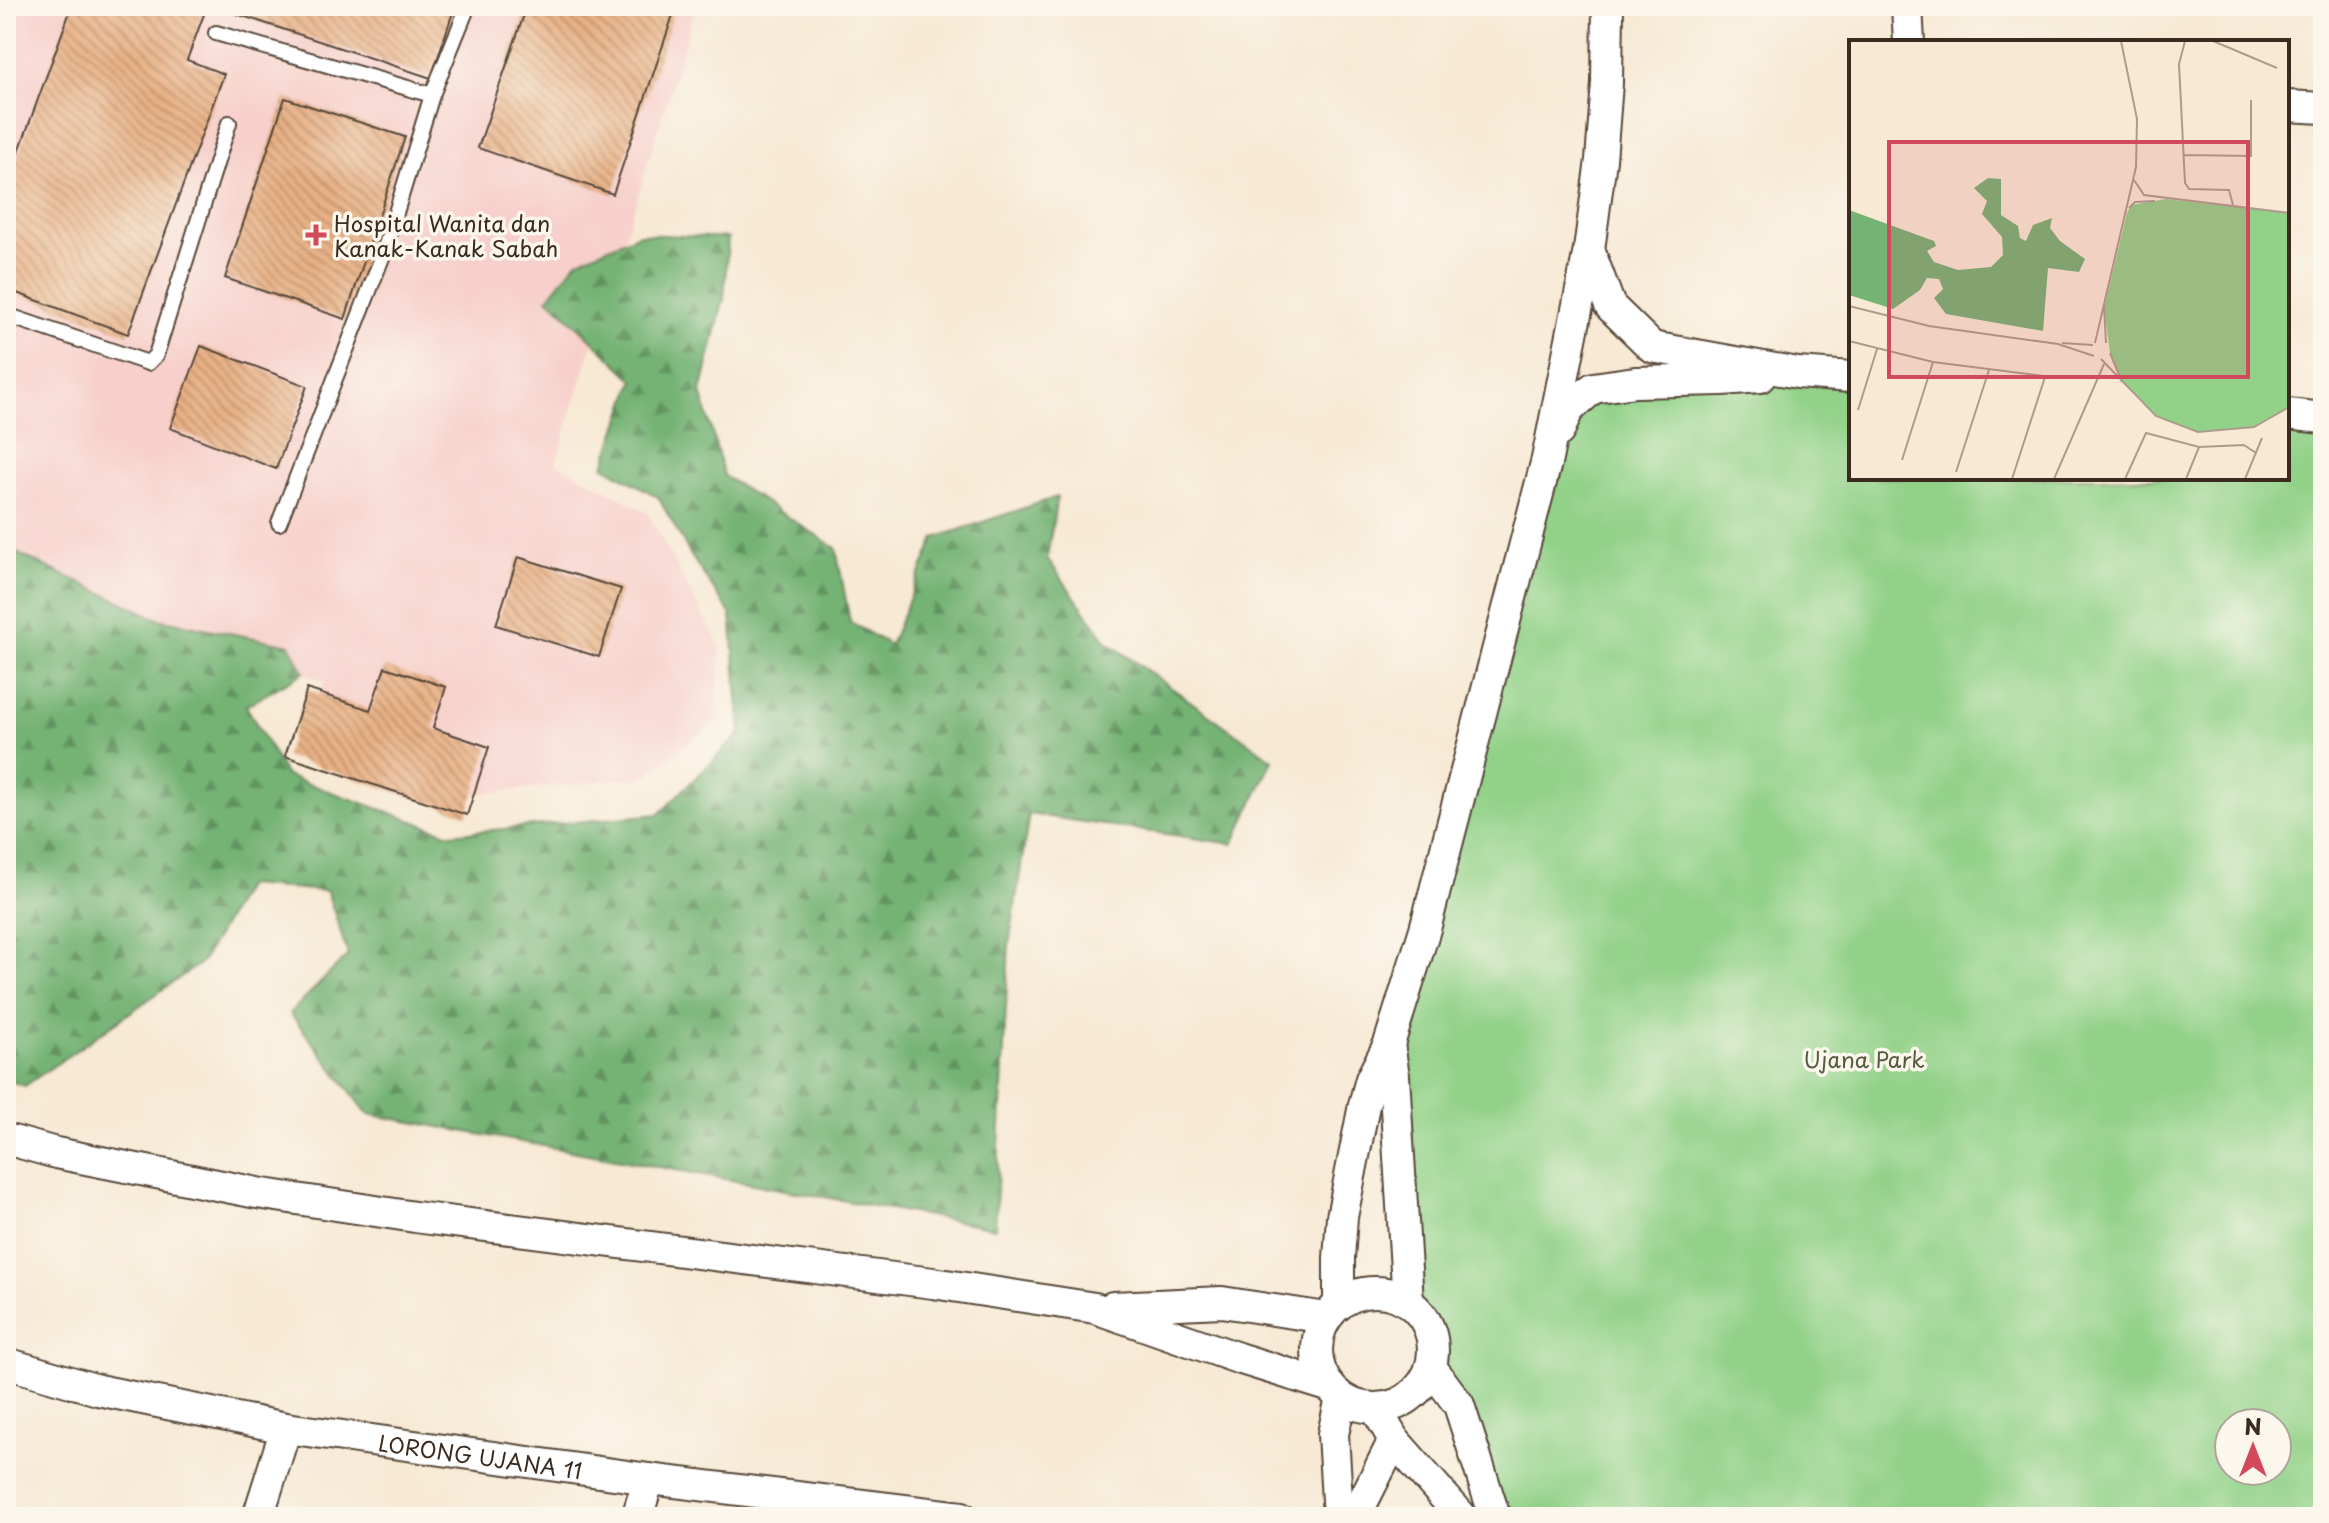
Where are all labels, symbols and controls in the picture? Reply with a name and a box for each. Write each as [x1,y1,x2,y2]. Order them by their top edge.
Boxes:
inset map [1849,40,2289,480]
place label: Hospital Wanita dan Kanak-Kanak Sabah [334,206,558,264]
marker: Hospital Wanita dan Kanak-Kanak Sabah [305,224,327,246]
park label: Ujana Park [1803,1042,1925,1075]
north arrow [2213,1407,2293,1487]
text: N [2244,1409,2262,1442]
street label: LORONG UJANA 11 [376,1425,584,1486]

